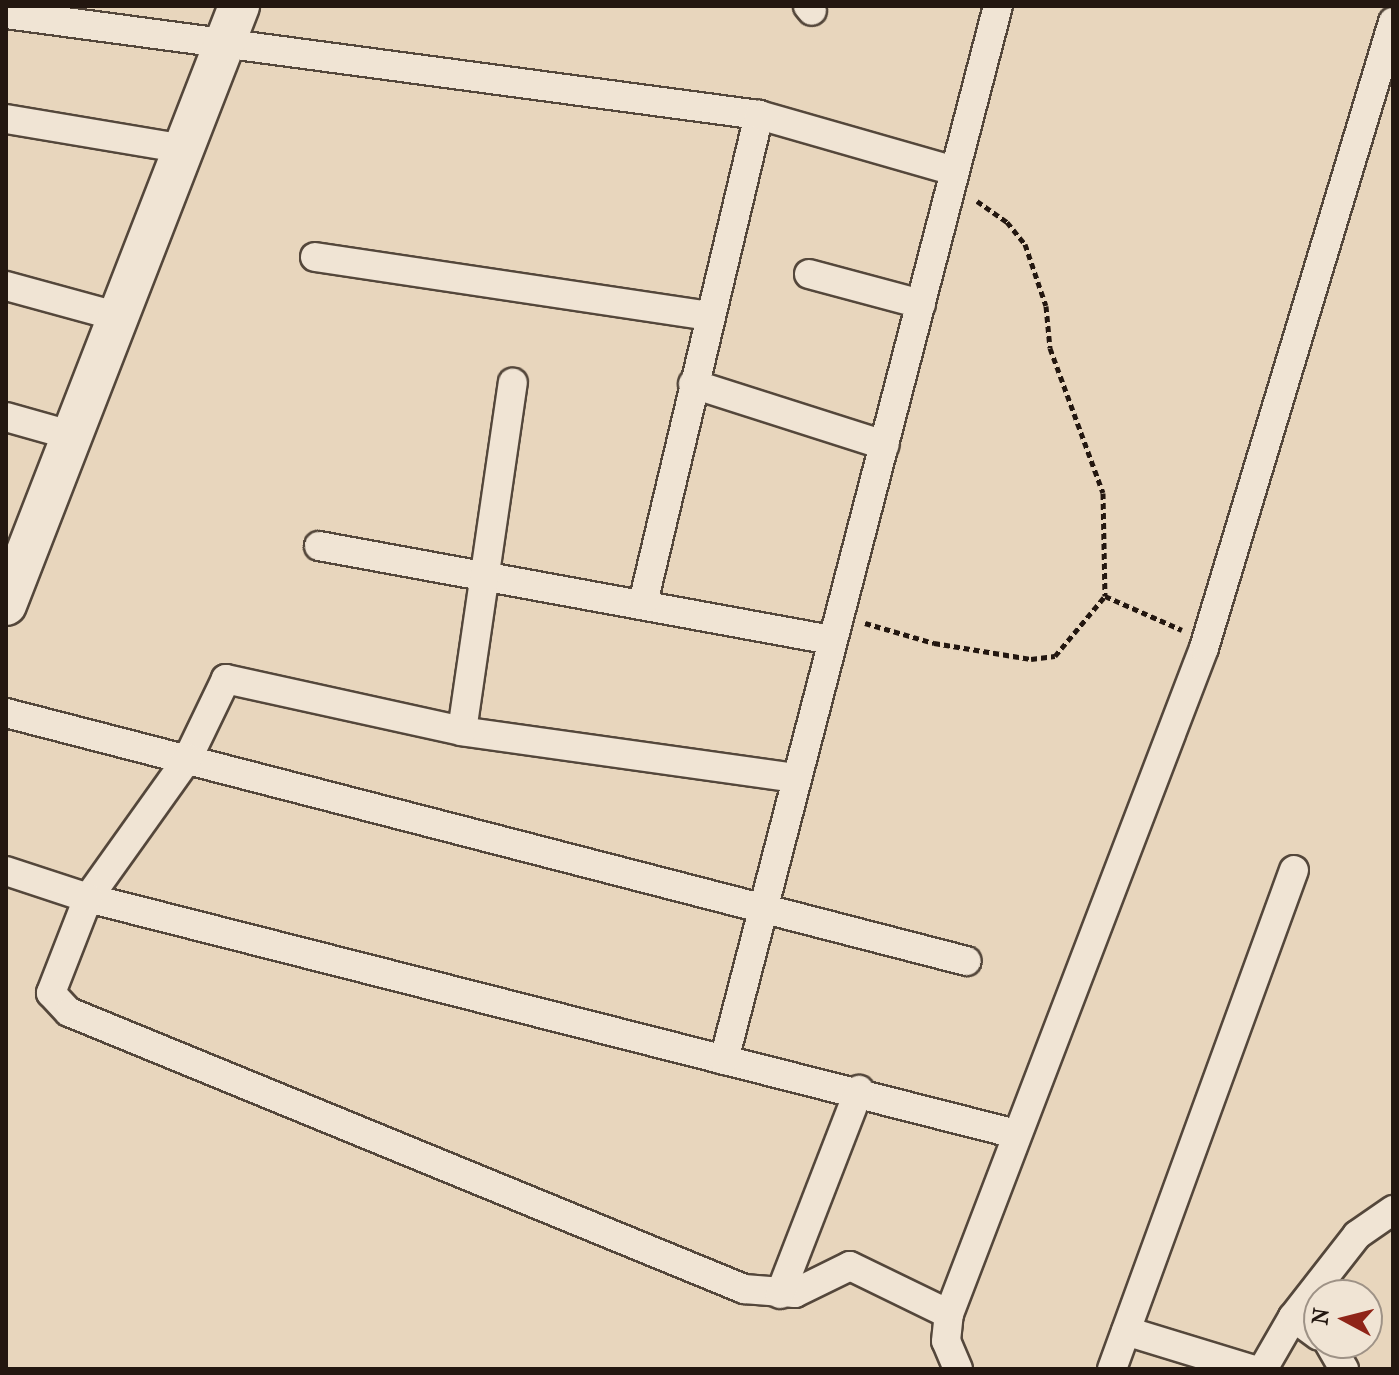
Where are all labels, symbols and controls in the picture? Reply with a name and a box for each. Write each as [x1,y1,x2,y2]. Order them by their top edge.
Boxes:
north arrow [1303,1279,1383,1359]
text: N [1307,1306,1335,1326]

